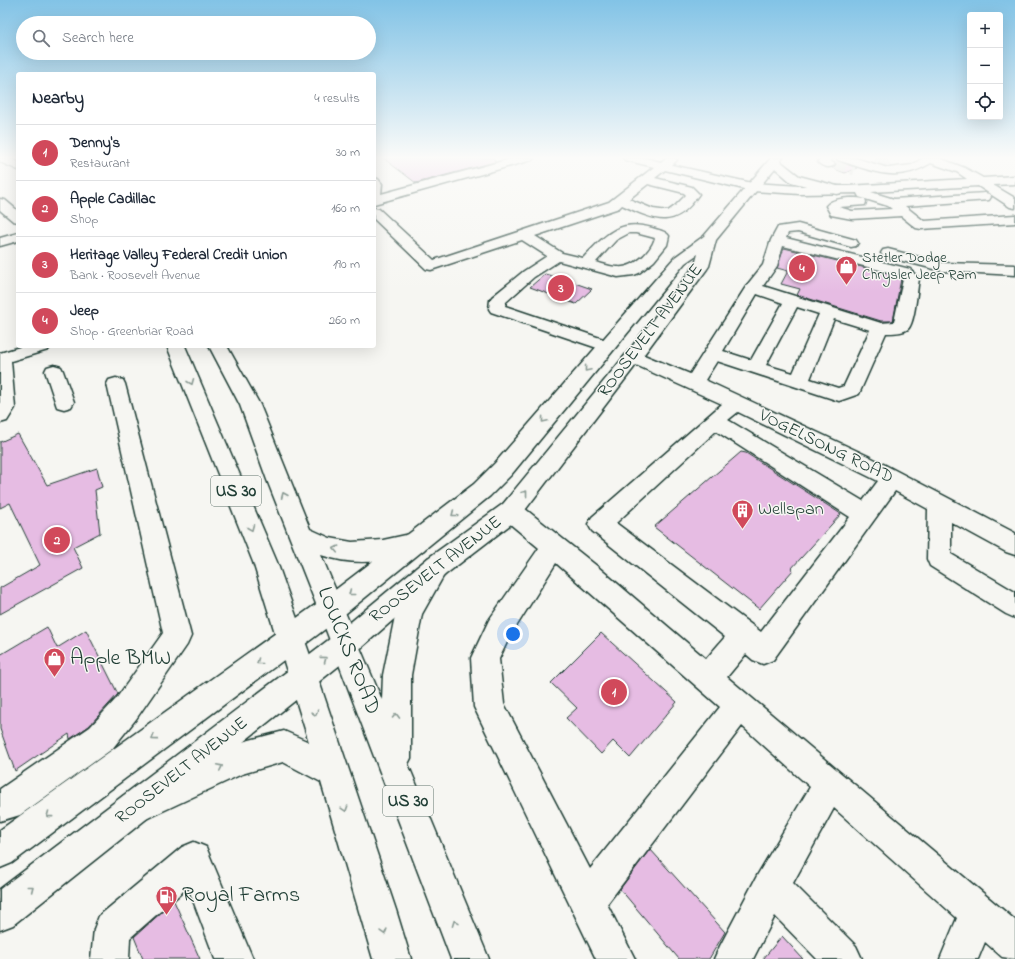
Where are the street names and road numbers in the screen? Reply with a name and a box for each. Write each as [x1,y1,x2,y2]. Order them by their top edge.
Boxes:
street label: ROOSEVELT AVENUE [592,258,710,404]
street label: VOGELSONG ROAD [753,403,898,491]
road number: US 30 [211,476,261,506]
street label: ROOSEVELT AVENUE [364,510,508,630]
street label: LOUCKS ROAD [308,582,388,720]
street label: ROOSEVELT AVENUE [110,711,254,831]
road number: US 30 [383,786,433,816]

